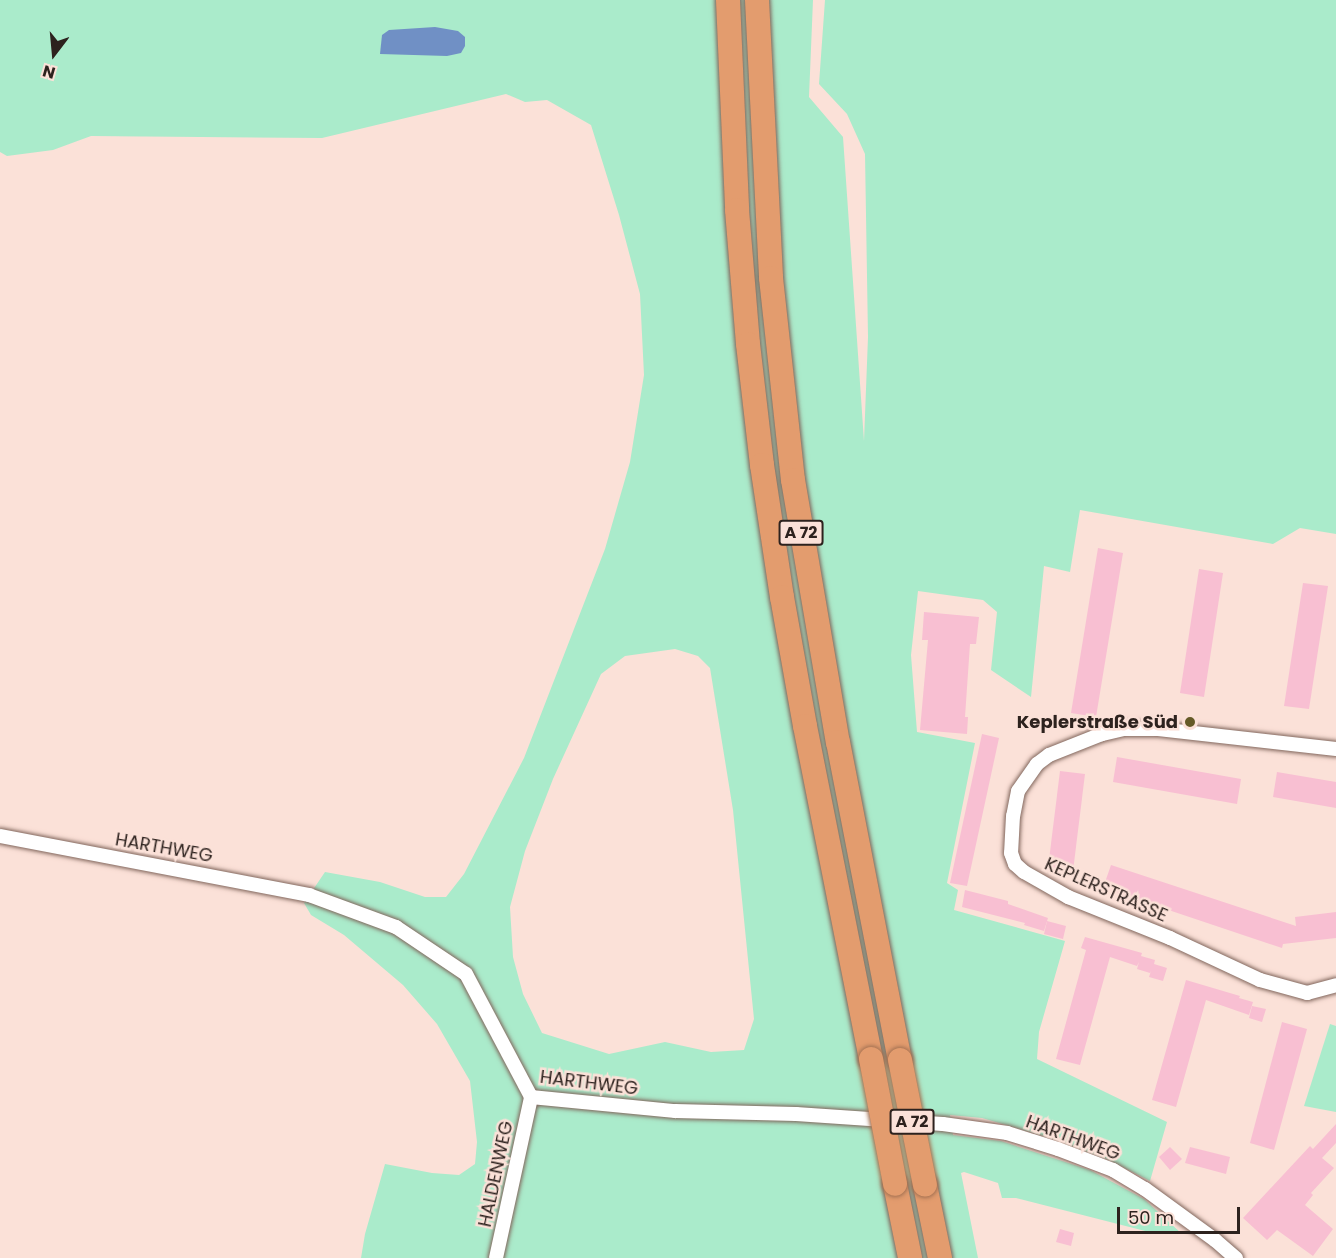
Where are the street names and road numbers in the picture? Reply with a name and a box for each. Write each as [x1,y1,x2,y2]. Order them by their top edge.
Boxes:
road number: A 72 [778,520,824,546]
street label: HARTHWEG [114,829,214,867]
street label: KEPLERSTRASSE [1041,853,1171,927]
street label: HARTHWEG [539,1066,639,1100]
road number: A 72 [890,1109,934,1135]
street label: HARTHWEG [1023,1111,1123,1165]
street label: HALDENWEG [474,1119,518,1229]

